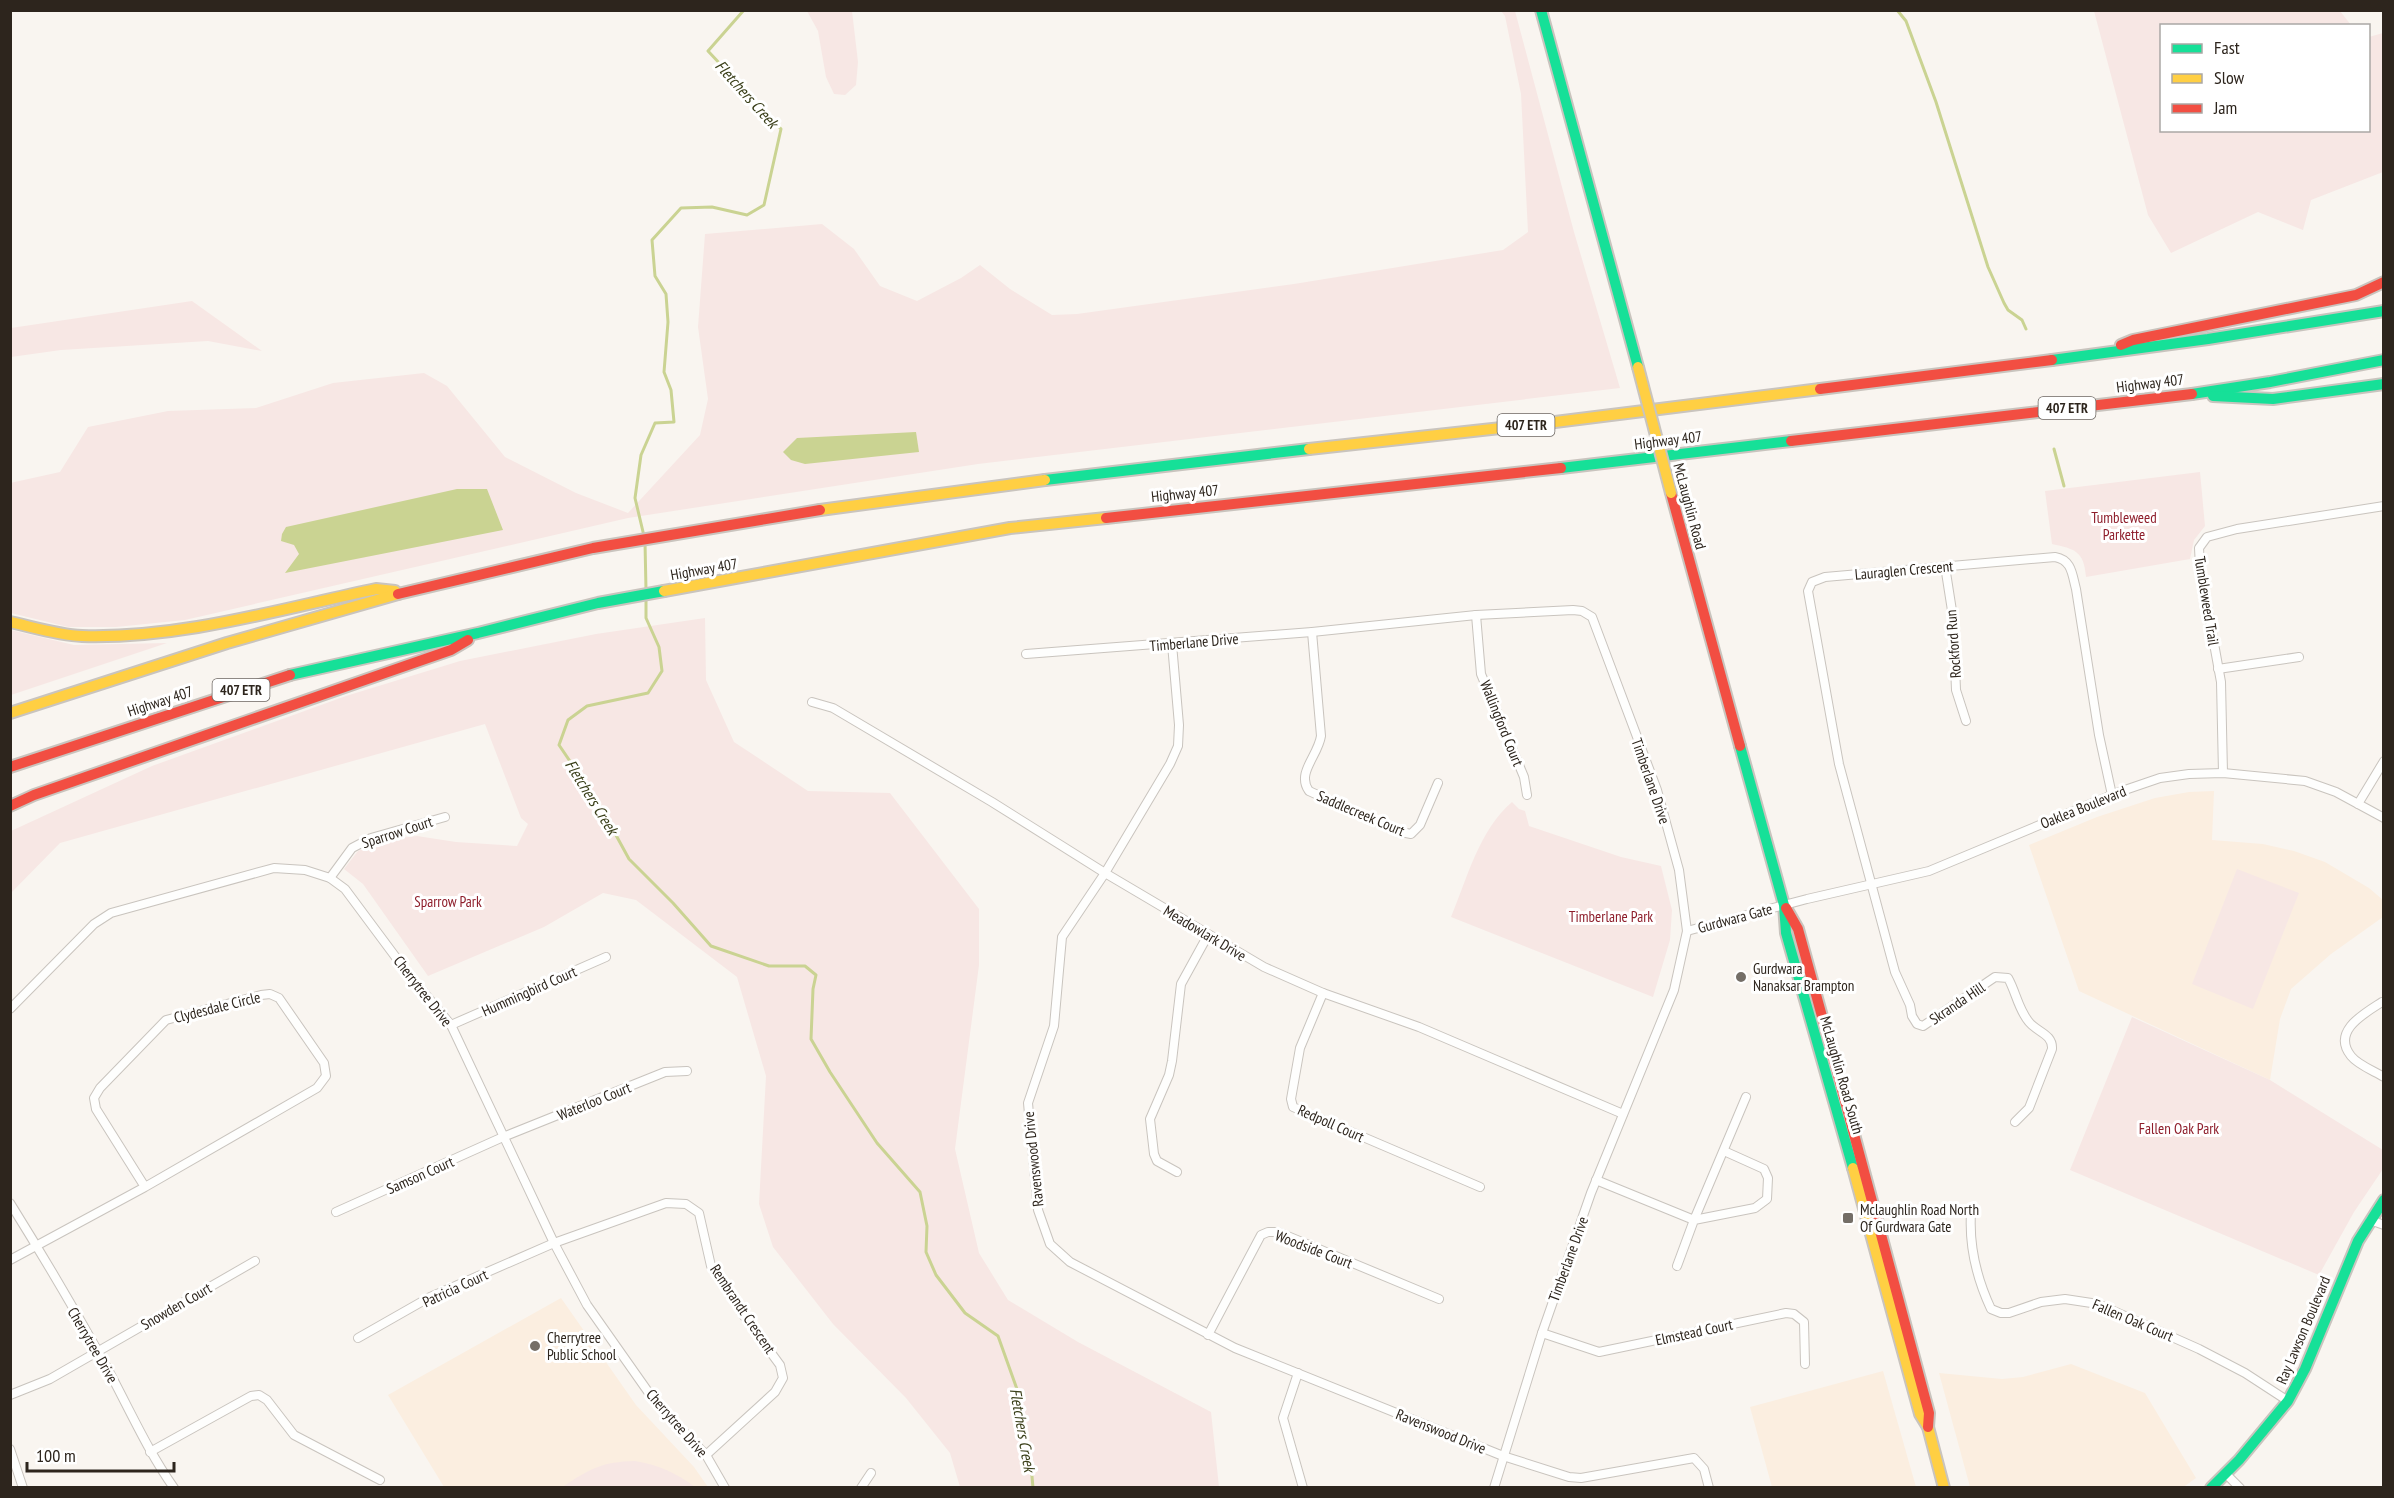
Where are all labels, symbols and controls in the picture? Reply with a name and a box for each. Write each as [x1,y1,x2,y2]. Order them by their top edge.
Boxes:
legend [2160,24,2370,132]
text: Fast [2214,36,2240,59]
water label: Fletchers Creek [711,56,784,133]
text: Slow [2214,66,2245,89]
text: Jam [2213,96,2237,119]
street label: Highway 407 [2115,369,2185,397]
road number: 407 ETR [2038,397,2096,419]
road number: 407 ETR [1498,414,1555,436]
street label: Highway 407 [1633,426,1703,454]
street label: McLaughlin Road [1669,461,1711,551]
street label: Highway 407 [1150,480,1220,506]
park label: Tumbleweed Parkette [2091,508,2157,544]
street label: Highway 407 [669,554,739,584]
street label: Tumbleweed Trail [2191,555,2224,648]
street label: Lauraglen Crescent [1854,556,1954,584]
street label: Rockford Run [1941,609,1965,679]
street label: Timberlane Drive [1149,629,1239,655]
street label: Wallingford Court [1476,677,1528,769]
road number: 407 ETR [212,679,270,701]
street label: Highway 407 [125,681,195,721]
street label: Timberlane Drive [1627,736,1675,826]
water label: Fletchers Creek [561,756,624,840]
street label: Oaklea Boulevard [2037,781,2129,833]
street label: Saddlecreek Court [1314,786,1408,840]
street label: Sparrow Court [359,812,435,852]
park label: Sparrow Park [414,892,482,911]
street label: Gurdwara Gate [1696,899,1774,937]
street label: Meadowlark Drive [1160,901,1250,965]
park label: Timberlane Park [1569,907,1653,926]
street label: Cherrytree Drive [390,952,456,1030]
place label: Gurdwara Nanaksar Brampton [1753,959,1854,995]
street label: Hummingbird Court [479,962,579,1020]
marker: Gurdwara Nanaksar Brampton [1734,970,1748,984]
street label: Skranda Hill [1926,977,1989,1028]
street label: Clydesdale Circle [172,987,262,1027]
street label: McLaughlin Road South [1816,1014,1868,1136]
street label: Waterloo Court [554,1078,634,1124]
street label: Redpoll Court [1295,1100,1367,1146]
street label: Ravenswood Drive [1019,1111,1047,1207]
park label: Fallen Oak Park [2139,1119,2219,1138]
street label: Samson Court [383,1152,457,1198]
place label: Mclaughlin Road North Of Gurdwara Gate [1860,1200,1979,1236]
marker: Mclaughlin Road North Of Gurdwara Gate [1841,1211,1855,1225]
street label: Timberlane Drive [1544,1214,1592,1304]
street label: Woodside Court [1273,1226,1355,1272]
street label: Rembrandt Crescent [706,1261,780,1357]
street label: Patricia Court [419,1265,491,1311]
street label: Ray Lawson Boulevard [2272,1273,2334,1387]
street label: Snowden Court [137,1278,215,1334]
street label: Fallen Oak Court [2090,1294,2176,1346]
street label: Cherrytree Drive [64,1304,122,1386]
street label: Elmstead Court [1654,1315,1734,1349]
place label: Cherrytree Public School [547,1328,617,1364]
marker: Cherrytree Public School [528,1339,542,1353]
street label: Cherrytree Drive [642,1385,712,1461]
water label: Fletchers Creek [1006,1387,1040,1475]
street label: Ravenswood Drive [1393,1404,1489,1458]
scale bar [27,1435,174,1473]
text: 100 m [36,1444,76,1467]

